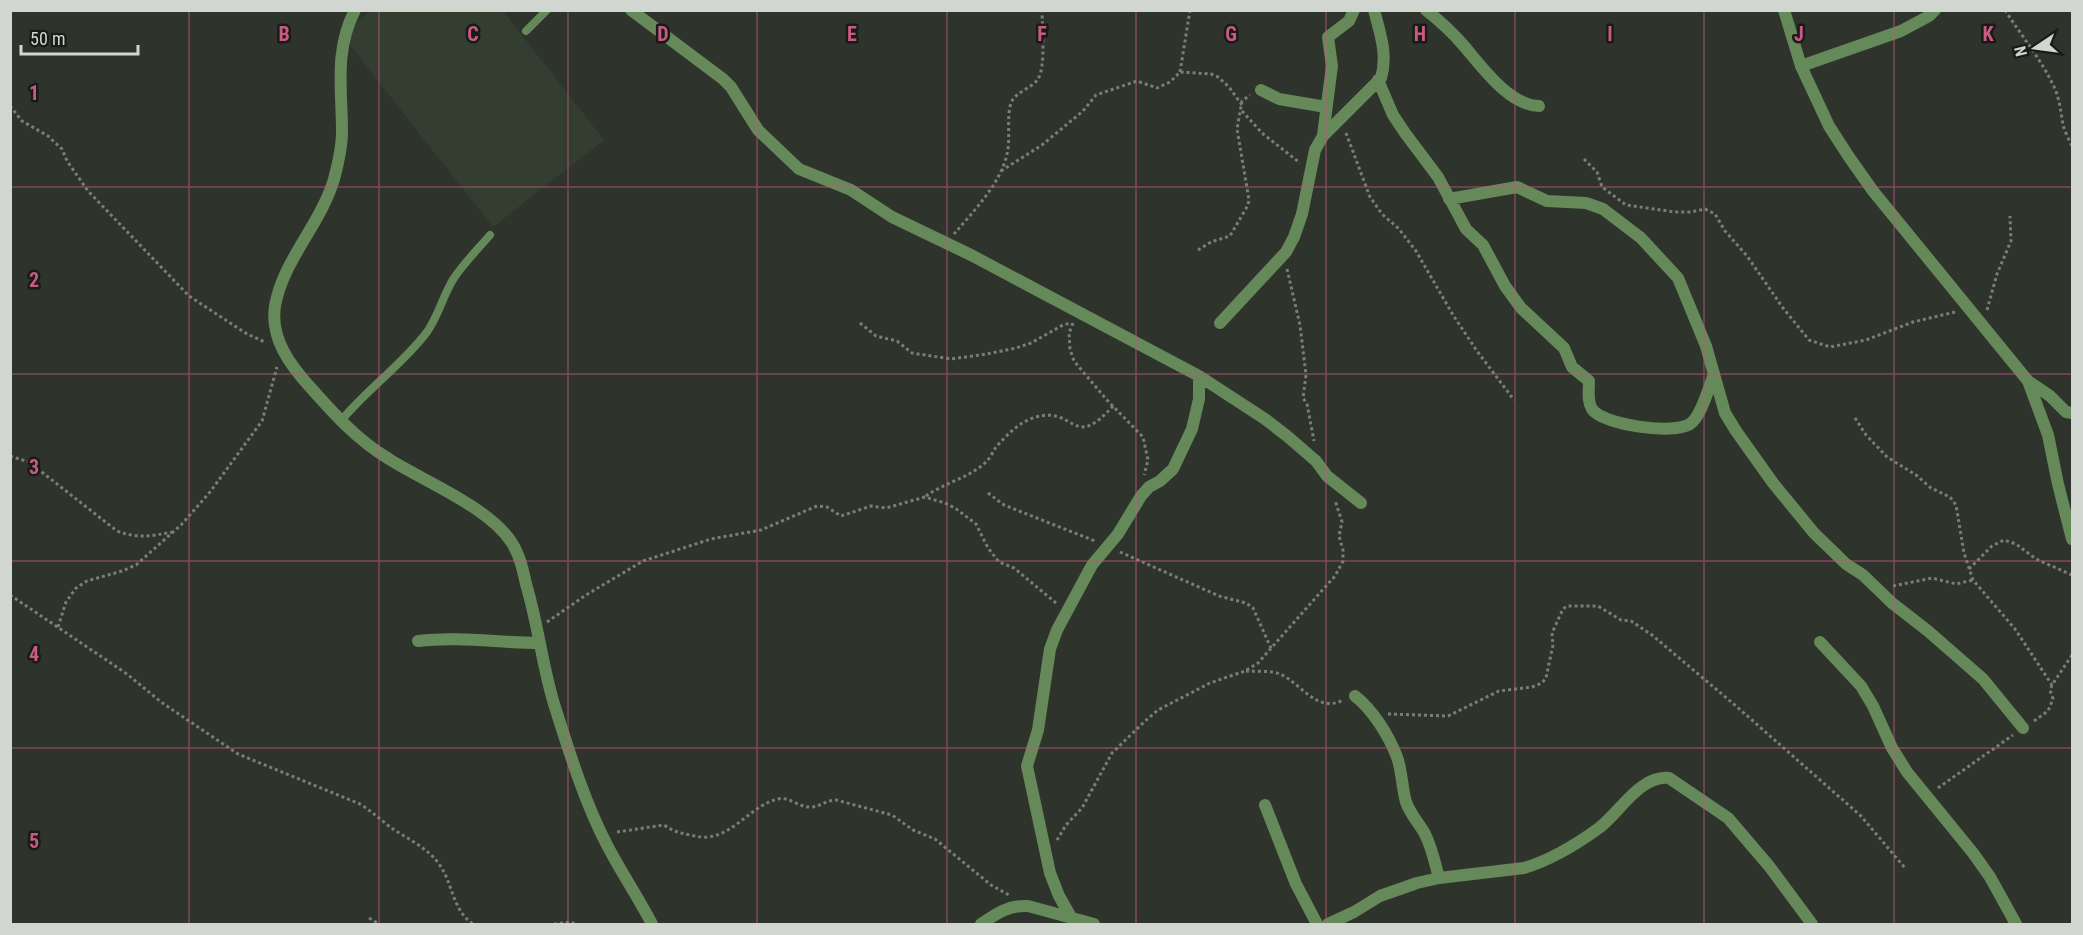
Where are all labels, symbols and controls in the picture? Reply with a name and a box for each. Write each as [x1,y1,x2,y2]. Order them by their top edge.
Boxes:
scale bar [21,18,138,56]
north arrow [2005,18,2065,78]
text: B [278,22,290,46]
text: C [467,22,479,46]
text: D [657,22,669,46]
text: E [847,22,857,46]
text: F [1037,22,1047,46]
text: G [1225,22,1237,46]
text: H [1414,22,1426,46]
text: I [1607,22,1613,46]
text: J [1794,22,1804,46]
text: K [1982,22,1994,46]
text: 50 m [30,28,65,49]
text: N [2011,44,2031,58]
text: 1 [29,81,39,105]
text: 2 [29,268,39,292]
text: 3 [29,455,39,479]
text: 4 [29,642,39,666]
text: 5 [29,829,39,853]

